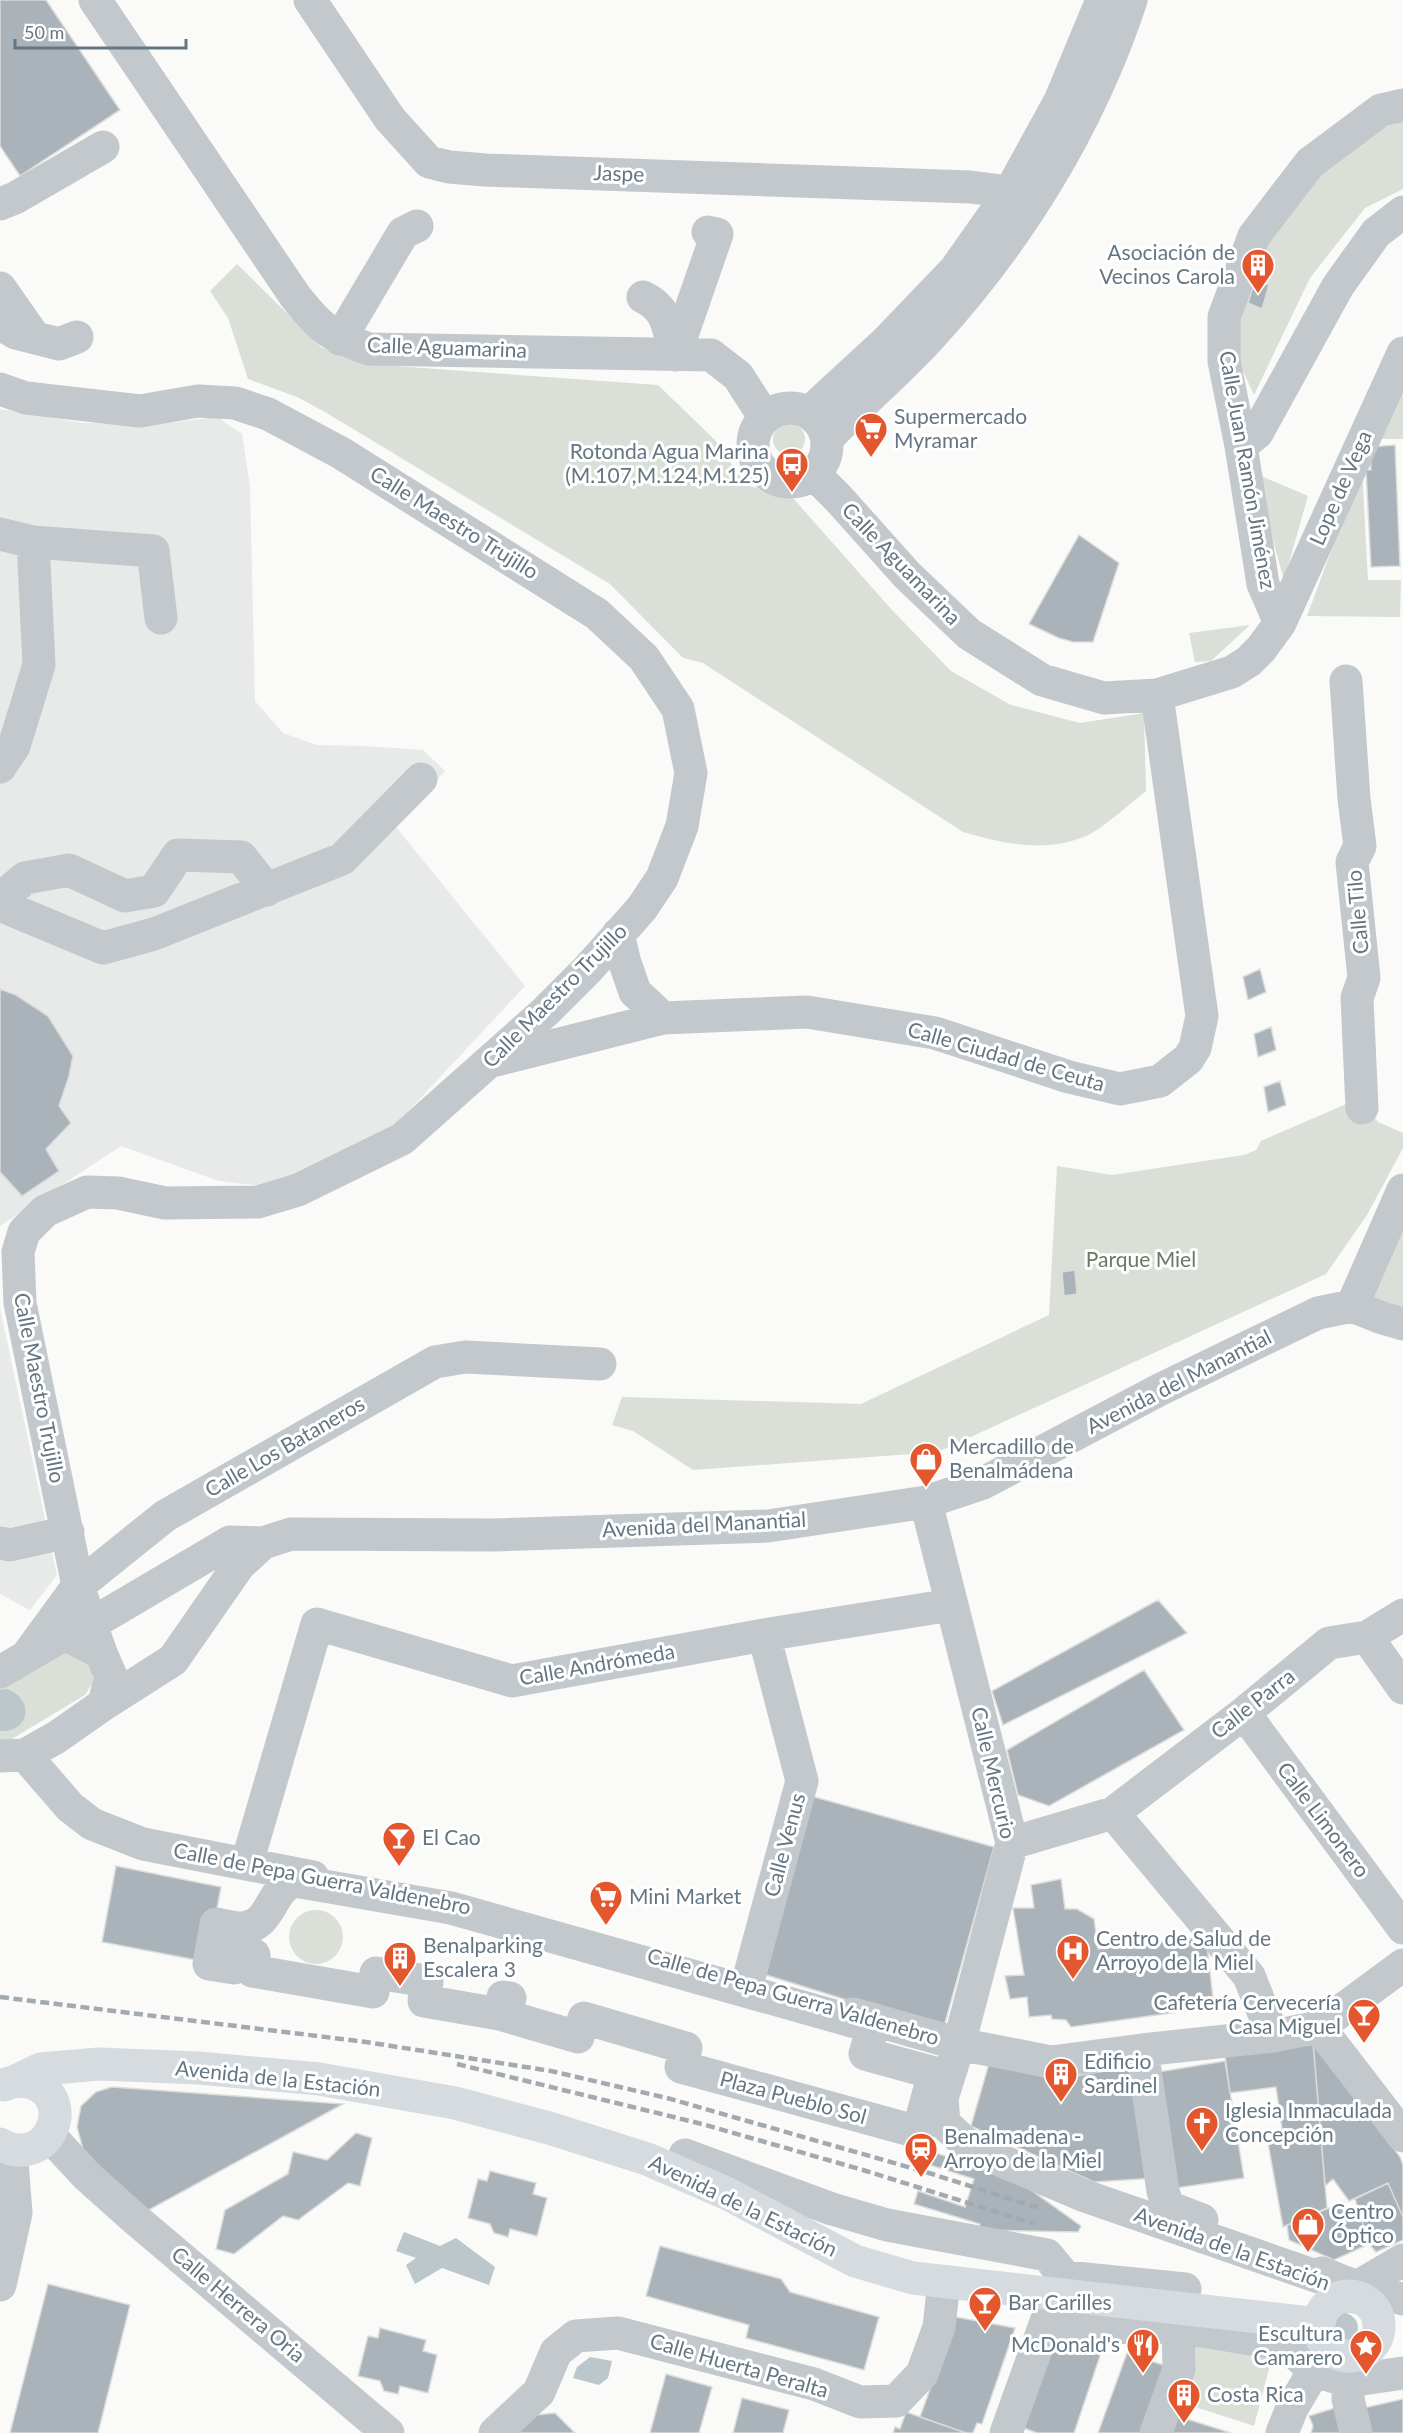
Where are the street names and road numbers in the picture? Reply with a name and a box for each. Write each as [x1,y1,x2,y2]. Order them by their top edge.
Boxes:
street label: Jaspe [593,159,645,186]
street label: Calle Aguamarina [367,331,527,362]
street label: Calle Juan Ramón Jiménez [1215,349,1282,591]
street label: Lope de Vega [1303,426,1376,549]
street label: Calle Maestro Trujillo [366,460,543,584]
street label: Calle Aguamarina [838,497,967,629]
street label: Calle Tilo [1340,869,1373,955]
street label: Calle Maestro Trujillo [477,918,631,1072]
street label: Calle Ciudad de Ceuta [905,1015,1108,1096]
street label: Calle Maestro Trujillo [10,1290,71,1485]
street label: Avenida del Manantial [1082,1323,1275,1438]
street label: Calle Los Bataneros [200,1390,368,1502]
street label: Avenida del Manantial [601,1506,807,1541]
street label: Calle Andrómeda [517,1638,676,1690]
street label: Calle Parra [1205,1662,1299,1743]
street label: Calle Mercurio [967,1704,1022,1841]
street label: Calle Limonero [1273,1757,1376,1882]
street label: Calle Venus [758,1790,809,1899]
street label: Calle de Pepa Guerra Valdenebro [171,1836,473,1919]
street label: Calle de Pepa Guerra Valdenebro [645,1942,942,2049]
street label: Avenida de la Estación [174,2054,382,2101]
street label: Plaza Pueblo Sol [717,2065,869,2128]
street label: Avenida de la Estación [646,2148,842,2261]
street label: Avenida de la Estación [1131,2201,1334,2295]
street label: Calle Herrera Oria [167,2241,311,2367]
street label: Calle Huerta Peralta [647,2327,832,2402]

